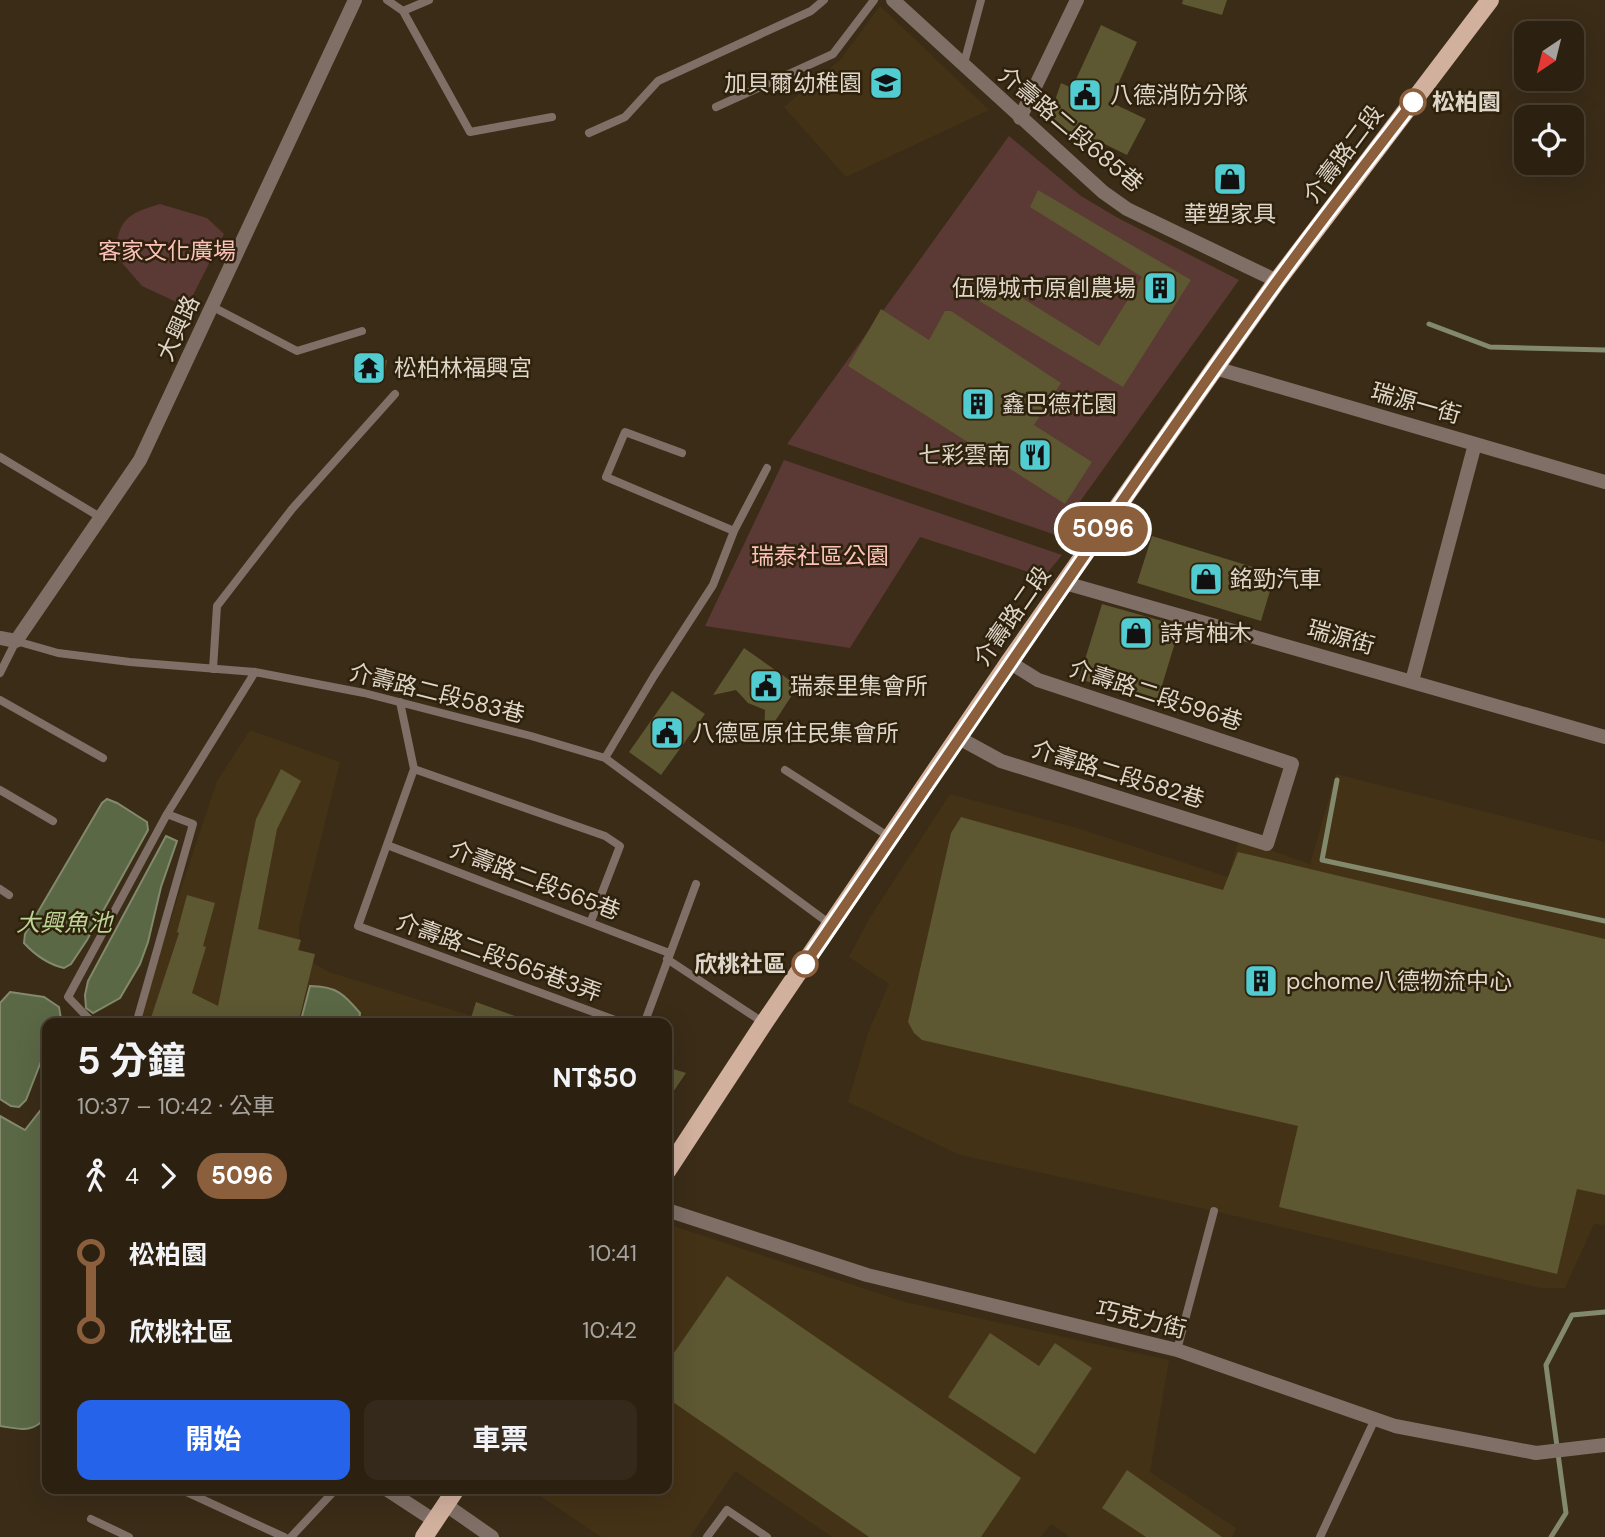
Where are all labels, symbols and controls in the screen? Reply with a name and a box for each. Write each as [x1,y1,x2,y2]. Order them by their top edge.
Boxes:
north arrow [1514,21,1584,91]
map controls [1514,21,1584,175]
street label: 介壽路二段685巷 [992,60,1150,198]
school or university icon: 加貝爾幼稚園 [867,64,905,102]
place label: 加貝爾幼稚園 [724,68,862,98]
public building icon: 八德消防分隊 [1066,76,1104,114]
place label: 八德消防分隊 [1110,80,1248,110]
place label: 松柏園 [1432,87,1501,117]
marker: 松柏園 [1400,89,1426,115]
street label: 介壽路二段 [1296,99,1390,209]
button: locate [1514,105,1584,175]
shop icon: 華塑家具 [1211,160,1249,198]
place label: 華塑家具 [1184,199,1276,229]
park label: 客家文化廣場 [98,236,236,266]
building icon: 伍陽城市原創農場 [1141,269,1179,307]
place label: 伍陽城市原創農場 [952,273,1136,303]
street label: 大興路 [150,290,206,366]
temple icon: 松柏林福興宮 [350,349,388,387]
place label: 松柏林福興宮 [394,353,532,383]
street label: 瑞源一街 [1368,376,1464,430]
building icon: 鑫巴德花園 [959,385,997,423]
place label: 鑫巴德花園 [1002,389,1117,419]
restaurant icon: 七彩雲南 [1016,436,1054,474]
place label: 七彩雲南 [918,440,1010,470]
line badge: 5096 [1054,506,1152,552]
text: 5096 [1072,513,1134,544]
park label: 瑞泰社區公園 [751,541,889,571]
street label: 介壽路二段 [967,560,1057,672]
shop icon: 銘勁汽車 [1187,560,1225,598]
place label: 銘勁汽車 [1230,564,1322,594]
street label: 瑞源街 [1304,613,1378,661]
shop icon: 詩肯柚木 [1117,614,1155,652]
place label: 詩肯柚木 [1160,618,1252,648]
street label: 介壽路二段596巷 [1066,653,1246,737]
street label: 介壽路二段583巷 [346,657,528,729]
public building icon: 瑞泰里集會所 [747,667,785,705]
place label: 瑞泰里集會所 [790,671,928,701]
public building icon: 八德區原住民集會所 [648,714,686,752]
place label: 八德區原住民集會所 [692,718,899,748]
street label: 介壽路二段582巷 [1028,734,1208,814]
street label: 介壽路二段565巷 [446,834,624,926]
street label: 介壽路二段565巷3弄 [392,906,606,1008]
water label: 大興魚池 [16,907,115,938]
place label: 欣桃社區 [694,949,786,979]
marker: 欣桃社區 [792,951,818,977]
building icon: pchome八德物流中心 [1242,962,1280,1000]
place label: pchome八德物流中心 [1286,966,1512,996]
text: 5 分鐘 [77,1036,186,1086]
text: NT$50 [553,1061,637,1095]
text: 10:37 – 10:42 · 公車 [77,1091,275,1121]
icon: walk [77,1157,115,1195]
icon: forward [149,1157,187,1195]
text: 5096 [211,1160,273,1191]
text: 4 [125,1161,139,1191]
text: 松柏園 [129,1238,207,1272]
text: 10:41 [588,1238,637,1268]
street label: 巧克力街 [1093,1293,1189,1345]
text: 欣桃社區 [129,1315,233,1349]
text: 10:42 [582,1315,637,1345]
button: 開始 [77,1400,350,1480]
button: 車票 [364,1400,637,1480]

